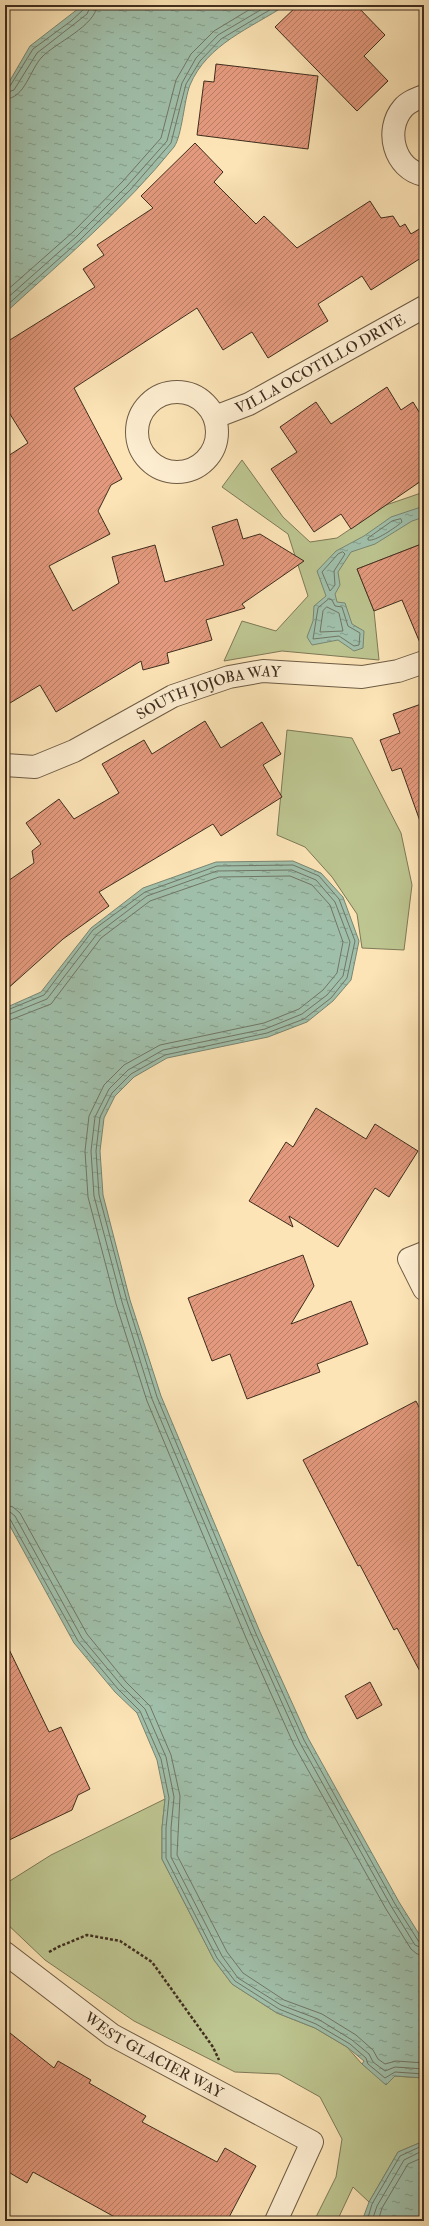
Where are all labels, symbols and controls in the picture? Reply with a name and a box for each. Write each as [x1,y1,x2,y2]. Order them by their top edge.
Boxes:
street label: VILLA OCOTILLO DRIVE [233,310,409,418]
street label: SOUTH JOJOBA WAY [133,662,282,724]
street label: WEST GLACIER WAY [79,2007,227,2103]

